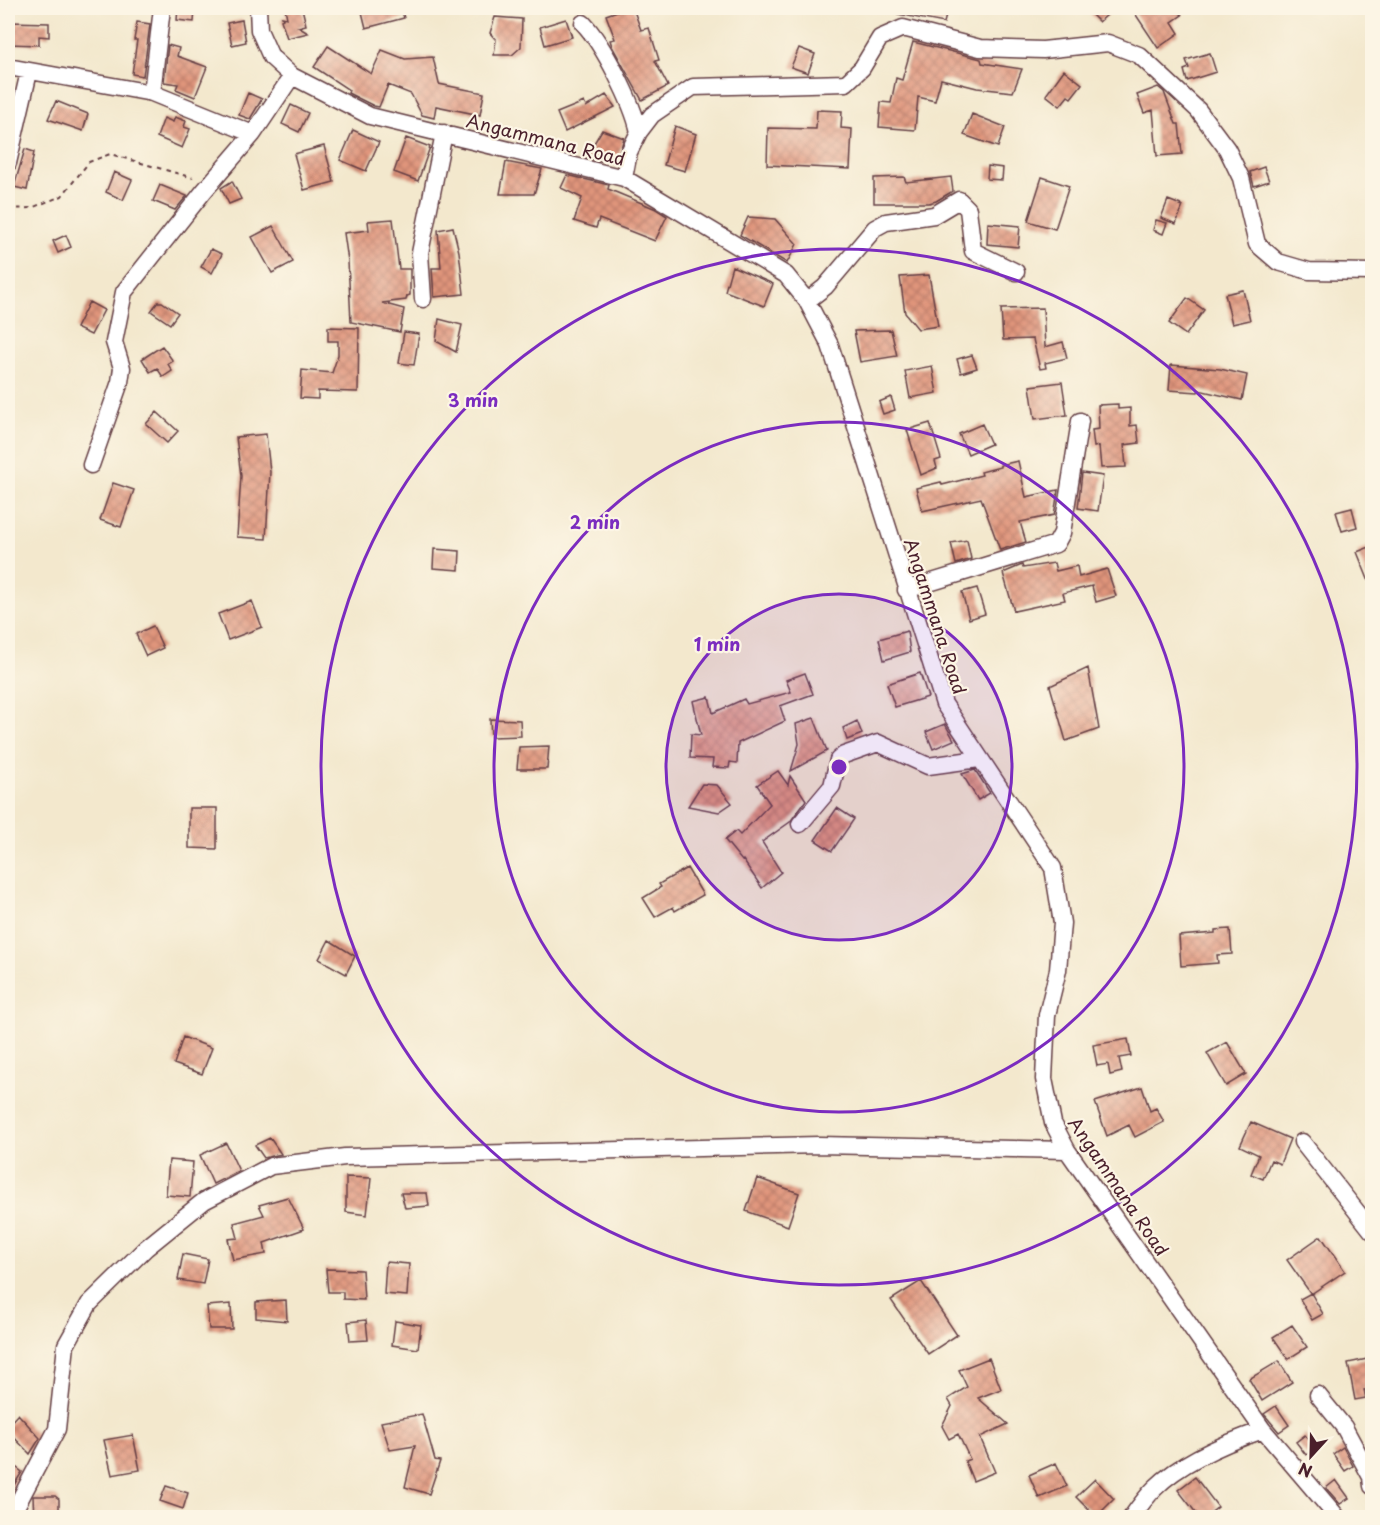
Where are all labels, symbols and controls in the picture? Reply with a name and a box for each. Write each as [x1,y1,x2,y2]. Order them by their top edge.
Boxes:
street label: Angammana Road [464,106,628,172]
text: 3 min [448,386,498,413]
text: 2 min [570,508,620,535]
street label: Angammana Road [898,534,974,698]
text: 1 min [694,630,740,657]
centre of rings [829,757,849,777]
street label: Angammana Road [1062,1111,1176,1261]
north arrow [1281,1426,1341,1486]
text: N [1295,1457,1315,1484]

